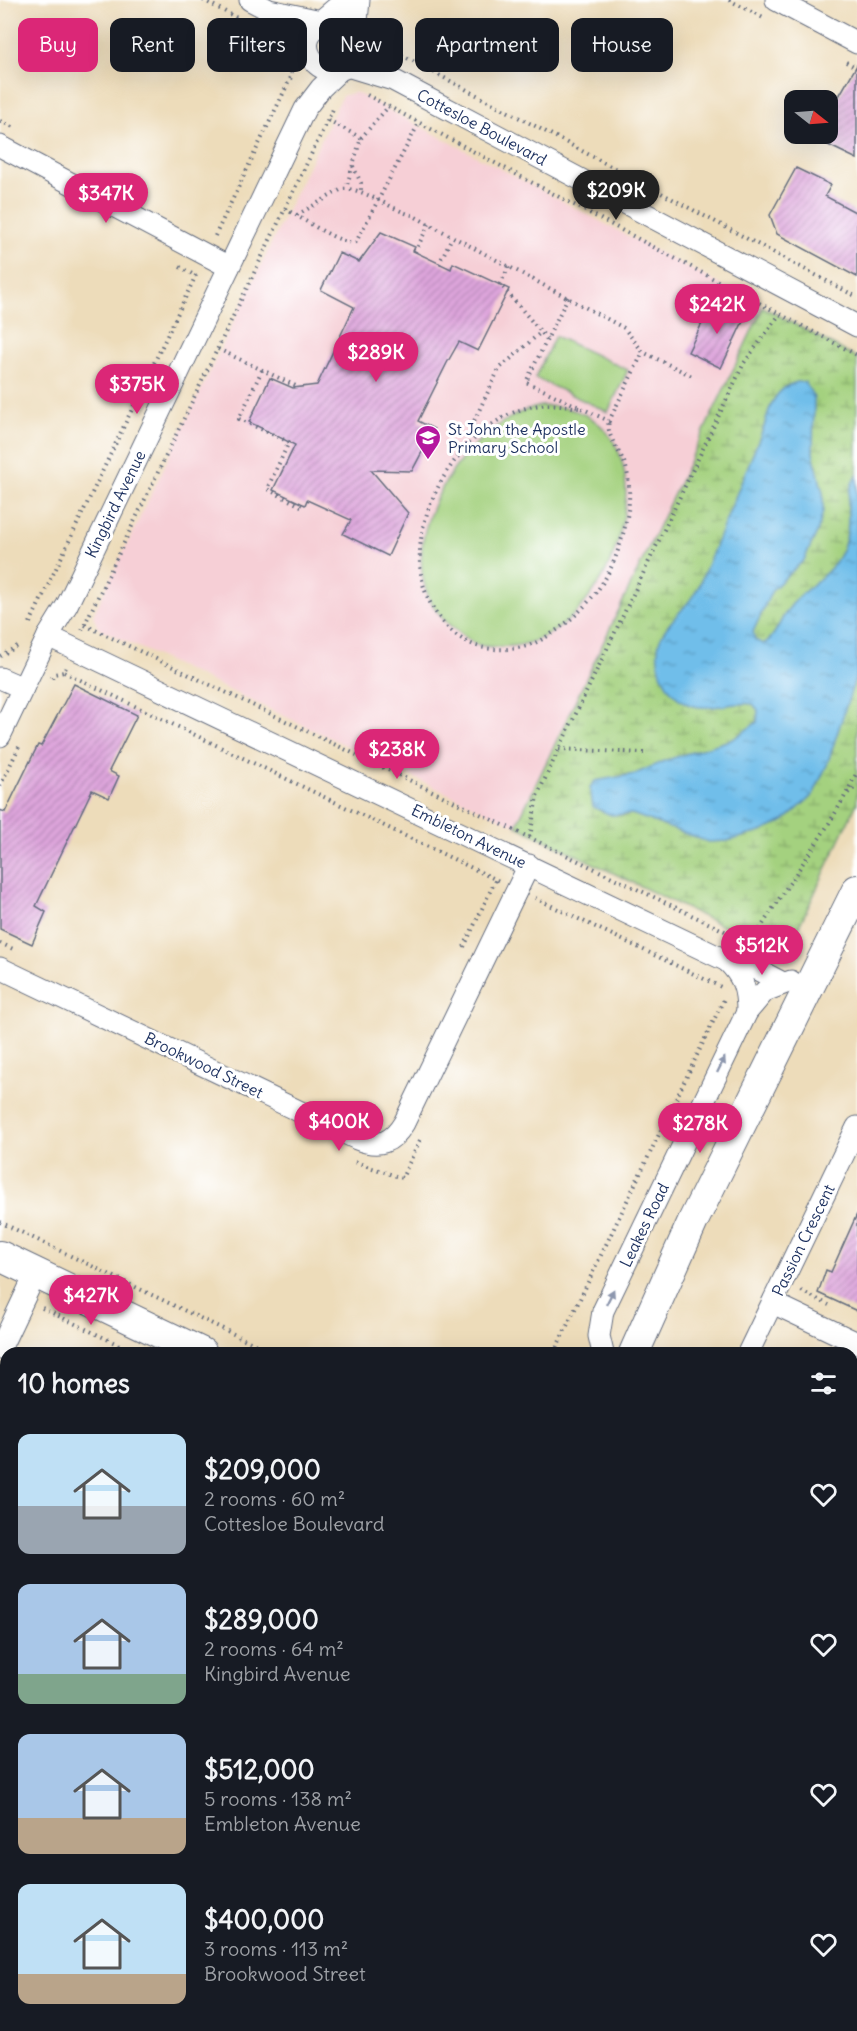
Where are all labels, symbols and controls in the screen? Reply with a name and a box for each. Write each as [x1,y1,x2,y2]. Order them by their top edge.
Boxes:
chip: Buy [18,18,98,72]
chip: Rent [110,18,195,72]
chip: Filters [207,18,307,72]
chip: New [319,18,403,72]
chip: Apartment [415,18,559,72]
chip: House [571,18,673,72]
street label: Cottesloe Boulevard [414,84,550,170]
north arrow [784,90,838,144]
map controls [784,90,838,144]
pin: $209K [574,170,658,221]
pin: $347K [64,173,148,224]
text: $209K [586,177,646,202]
text: $347K [78,180,134,205]
pin: $242K [675,284,759,335]
text: $242K [689,291,745,316]
pin: $289K [334,332,418,383]
text: $289K [347,339,405,364]
pin: $375K [95,364,179,415]
text: $375K [109,371,165,396]
place label: St John the Apostle Primary School [448,419,586,457]
school or university icon: St John the Apostle Primary School [413,423,443,461]
street label: Kingbird Avenue [80,447,150,561]
pin: $238K [355,729,439,780]
text: $238K [368,736,426,761]
street label: Embleton Avenue [408,800,530,872]
pin: $512K [720,925,804,976]
text: $512K [735,932,789,957]
street label: Brookwood Street [141,1028,267,1103]
one-way arrow [717,1056,726,1073]
pin: $400K [297,1101,381,1152]
pin: $278K [658,1103,742,1154]
text: $400K [308,1108,370,1133]
text: $278K [672,1110,728,1135]
street label: Leakes Road [615,1180,673,1270]
street label: Passion Crescent [767,1180,839,1299]
pin: $427K [49,1275,133,1326]
text: $427K [63,1282,119,1307]
one-way arrow [605,1289,614,1306]
text: 10 homes [18,1367,130,1400]
icon: filters [807,1367,840,1400]
text: $209,000 [204,1453,321,1486]
icon: home [66,1458,138,1530]
icon: heart [807,1478,840,1511]
text: 2 rooms · 60 m² [204,1486,345,1511]
text: Cottesloe Boulevard [204,1511,384,1536]
text: $289,000 [204,1603,319,1636]
icon: home [66,1608,138,1680]
icon: heart [807,1628,840,1661]
text: 2 rooms · 64 m² [204,1636,344,1661]
text: Kingbird Avenue [204,1661,351,1686]
text: $512,000 [204,1753,315,1786]
icon: home [66,1758,138,1830]
icon: heart [807,1778,840,1811]
text: 5 rooms · 138 m² [204,1786,352,1811]
text: Embleton Avenue [204,1811,361,1836]
text: $400,000 [204,1903,324,1936]
icon: home [66,1908,138,1980]
icon: heart [807,1928,840,1961]
text: 3 rooms · 113 m² [204,1936,348,1961]
text: Brookwood Street [204,1961,366,1986]

